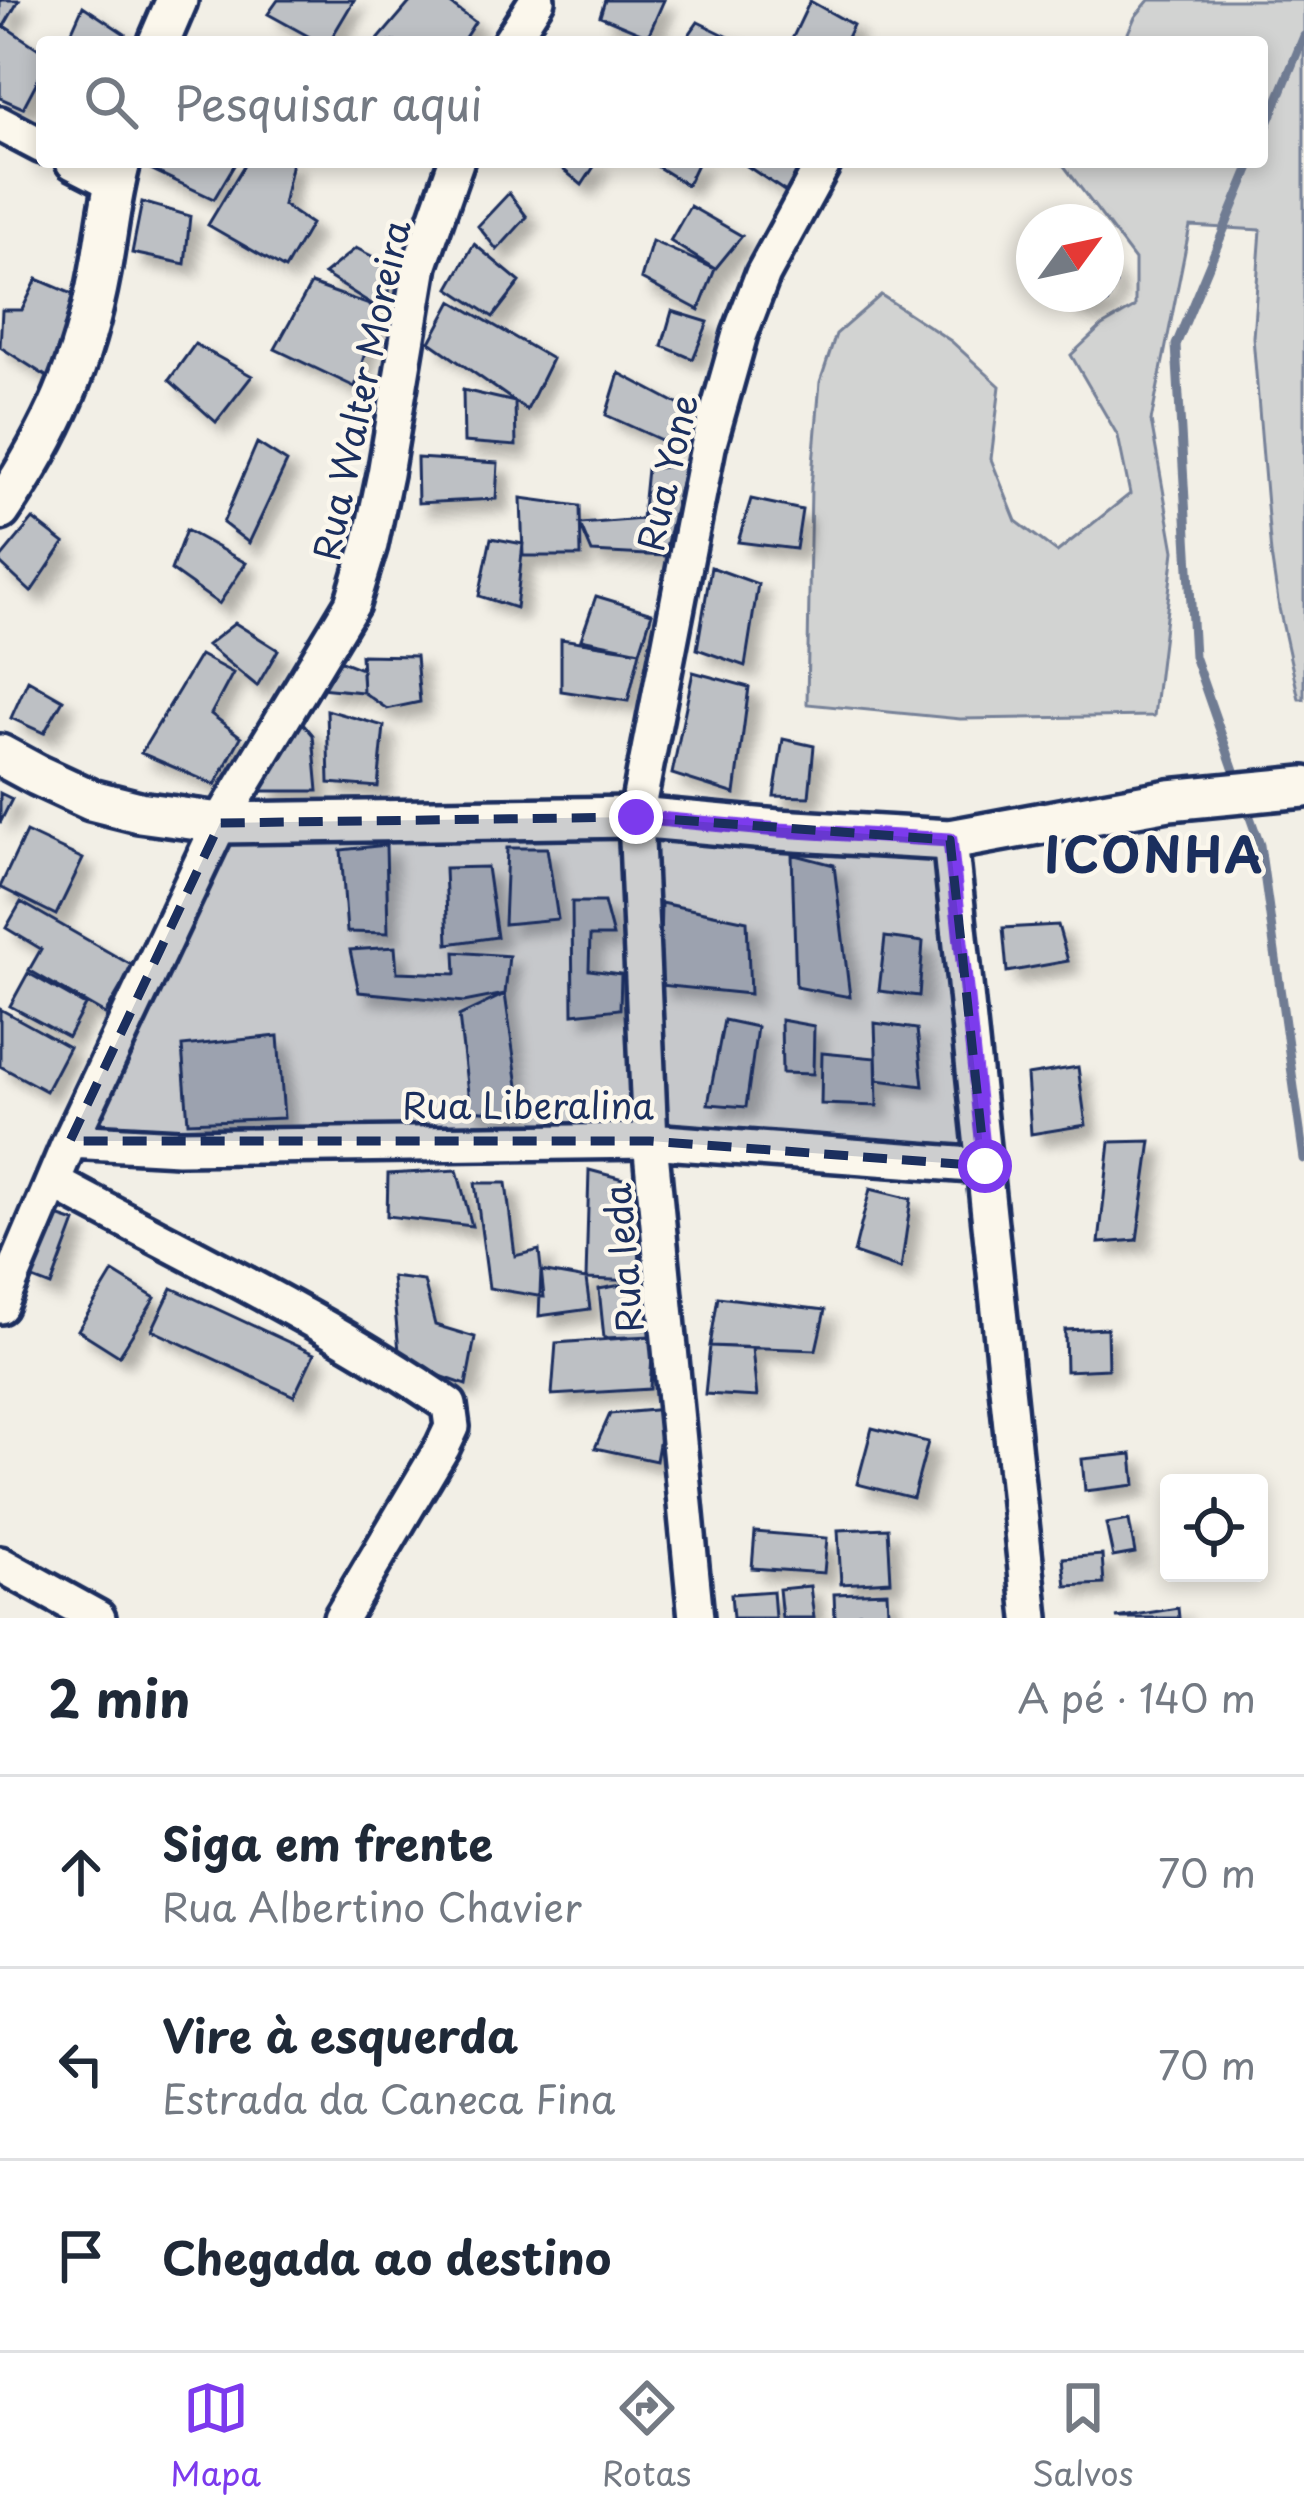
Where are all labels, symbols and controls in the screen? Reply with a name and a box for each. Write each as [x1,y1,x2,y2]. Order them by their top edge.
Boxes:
search box [36,36,1268,168]
text: Pesquisar aqui [174,68,483,136]
icon: search [78,69,144,135]
north arrow [1016,204,1124,312]
street label: Rua Walter Moreira [298,215,423,565]
street label: Rua Yone [622,388,710,556]
route end [609,790,663,844]
district label: ICONHA [1044,817,1266,889]
street label: Rua Liberalina [402,1077,654,1131]
route start [958,1139,1012,1193]
street label: Rua Ieda [589,1181,655,1335]
map controls [1160,1474,1268,1582]
button: locate [1160,1474,1268,1582]
text: 2 min [48,1658,190,1735]
text: A pé · 140 m [1017,1667,1256,1726]
text: Siga em frente [162,1808,493,1876]
icon: ahead [48,1839,114,1905]
text: 70 m [1158,1842,1256,1901]
text: Rua Albertino Chavier [162,1876,582,1935]
text: Vire à esquerda [162,2000,518,2068]
icon: left [48,2031,114,2097]
text: 70 m [1158,2034,1256,2093]
text: Estrada da Caneca Fina [162,2068,615,2127]
text: Chegada ao destino [162,2222,611,2290]
icon: arrive [48,2223,114,2289]
tab: Mapa [170,2375,261,2497]
tab: Rotas [602,2375,691,2497]
tab: Salvos [1032,2375,1134,2497]

